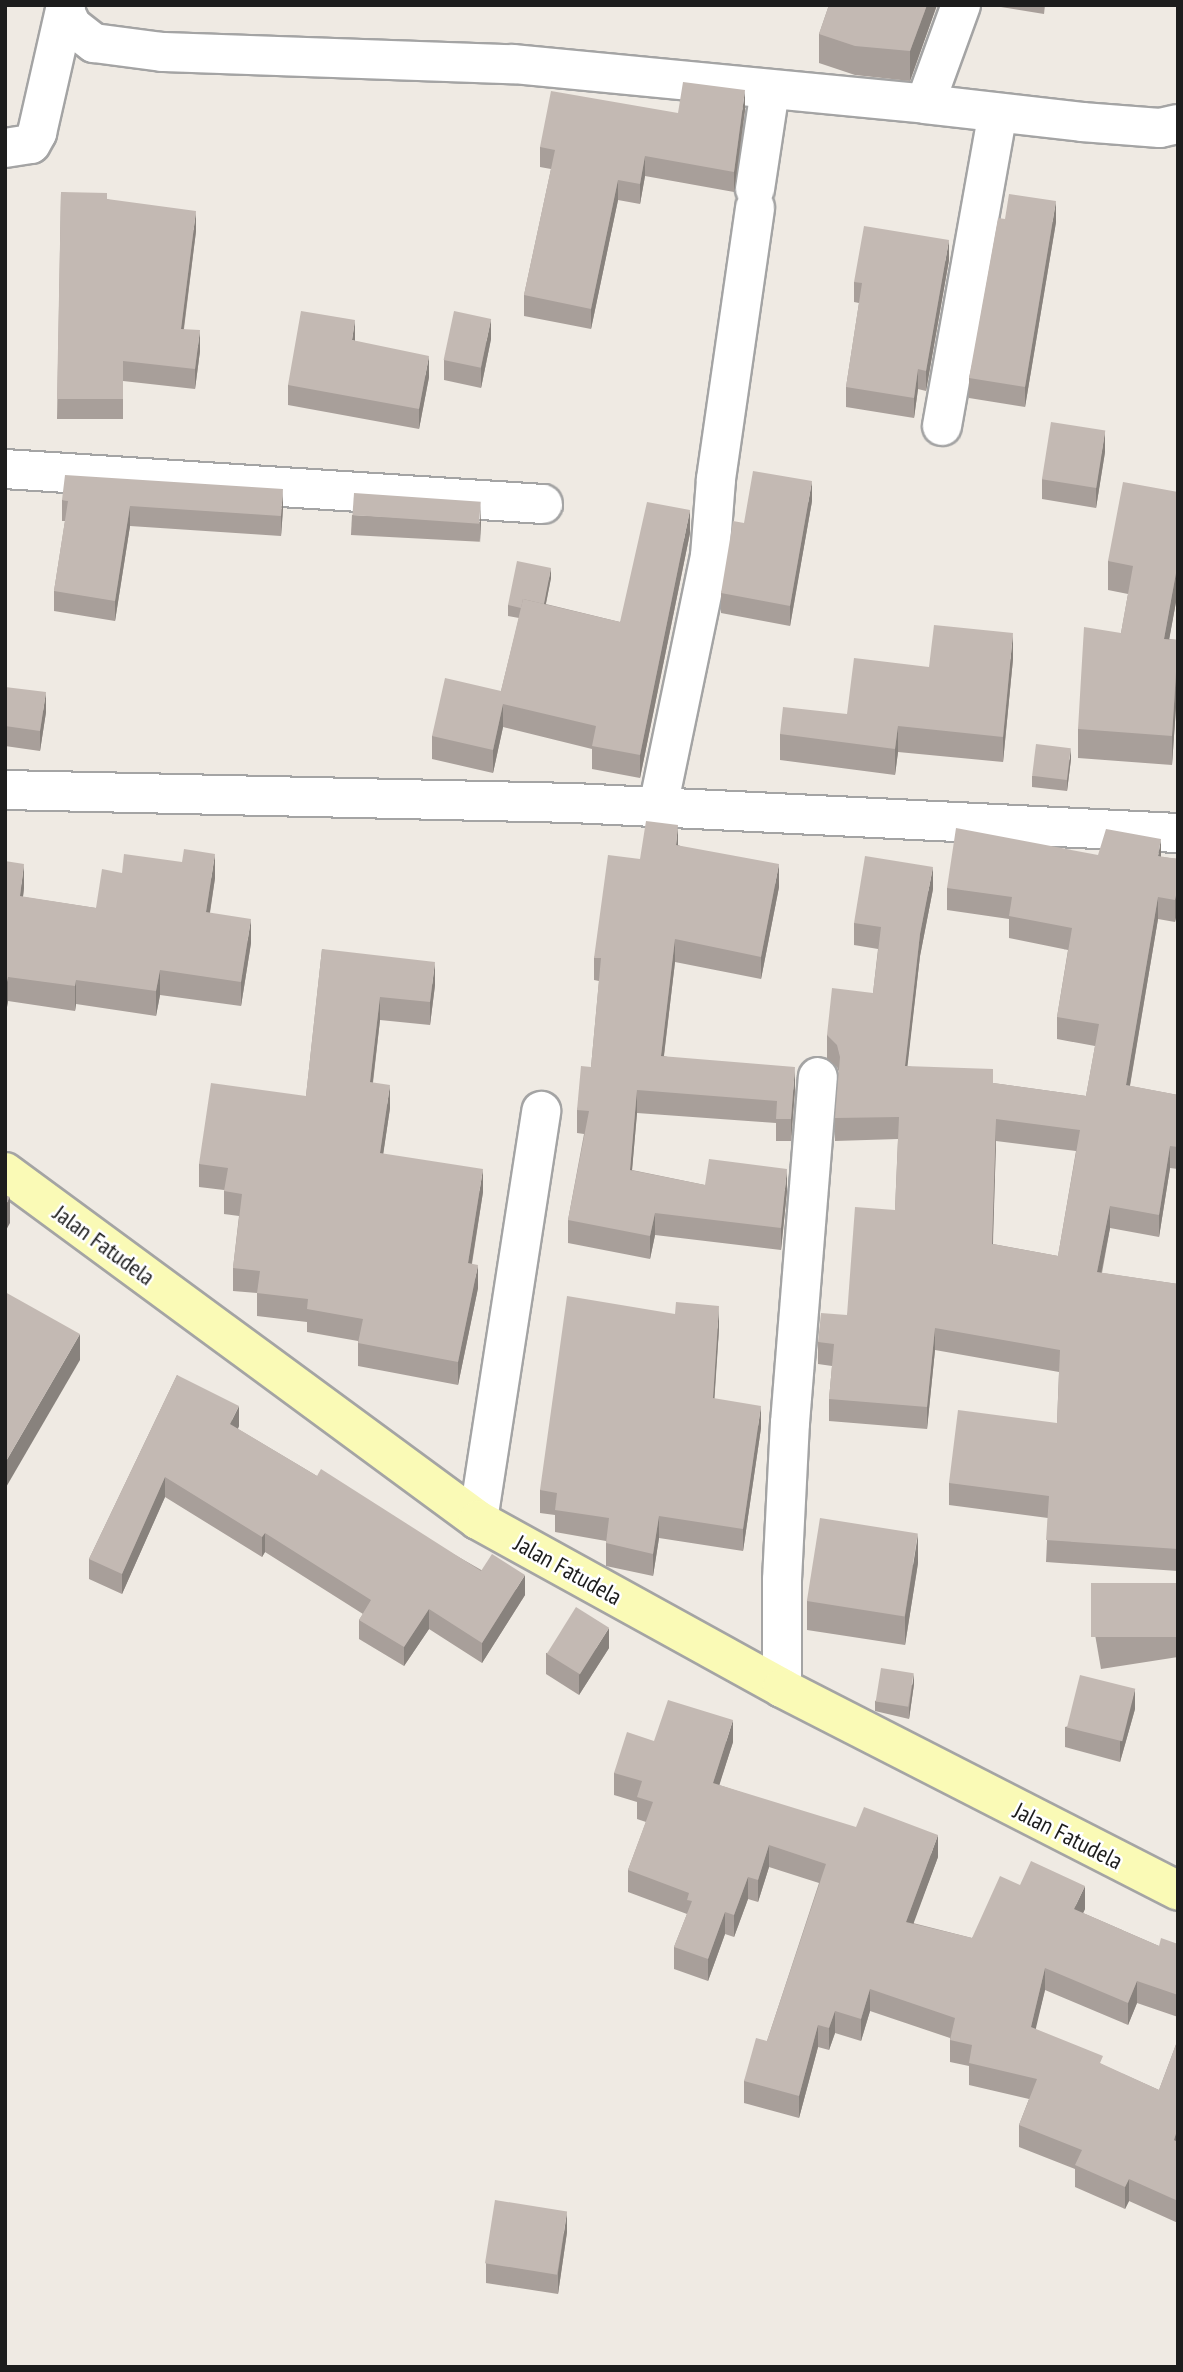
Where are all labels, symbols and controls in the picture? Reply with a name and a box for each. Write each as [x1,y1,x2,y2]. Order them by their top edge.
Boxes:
street label: Jalan Fatudela [48,1199,160,1291]
street label: Jalan Fatudela [509,1529,627,1611]
street label: Jalan Fatudela [1009,1796,1127,1876]

